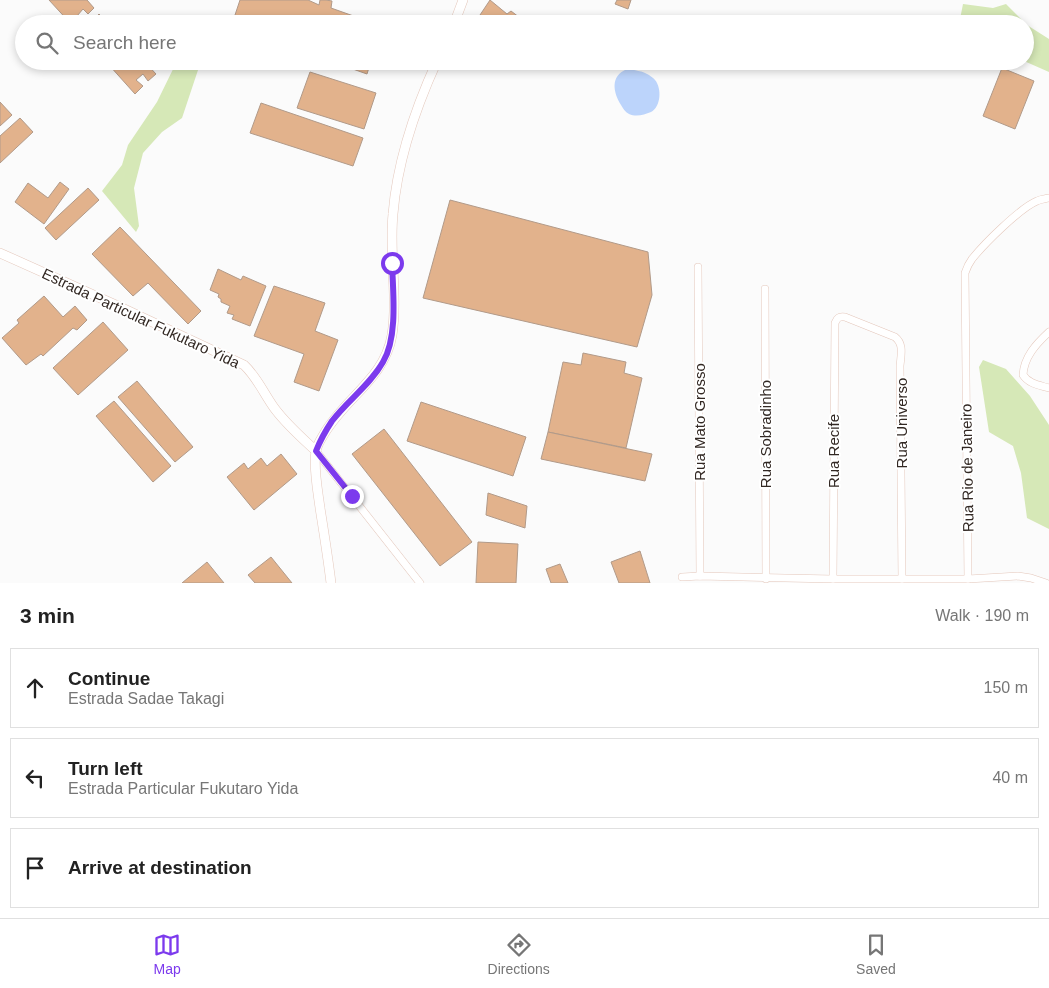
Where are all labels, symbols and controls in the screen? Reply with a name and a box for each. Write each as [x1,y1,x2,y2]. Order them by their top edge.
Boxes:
search box [15,15,1034,70]
icon: search [33,29,61,57]
text: Search here [73,32,177,53]
route start [381,252,404,275]
street label: Estrada Particular Fukutaro Yida [40,265,243,372]
street label: Rua Mato Grosso [691,363,708,481]
street label: Rua Universo [893,378,910,468]
street label: Rua Sobradinho [757,380,774,488]
street label: Rua Rio de Janeiro [957,404,977,532]
street label: Rua Recife [825,414,842,488]
route end [341,485,364,508]
text: 3 min [20,604,75,627]
text: Walk · 190 m [935,607,1029,624]
text: Continue [68,668,150,689]
icon: ahead [21,674,49,702]
text: 150 m [984,679,1028,696]
text: Estrada Sadae Takagi [68,690,224,707]
text: Turn left [68,758,143,779]
icon: left [21,764,49,792]
text: 40 m [992,769,1028,786]
text: Estrada Particular Fukutaro Yida [68,780,298,797]
icon: arrive [21,854,49,882]
text: Arrive at destination [68,857,252,878]
tab: Map [153,931,181,977]
tab: Directions [488,931,550,977]
tab: Saved [856,931,896,977]

